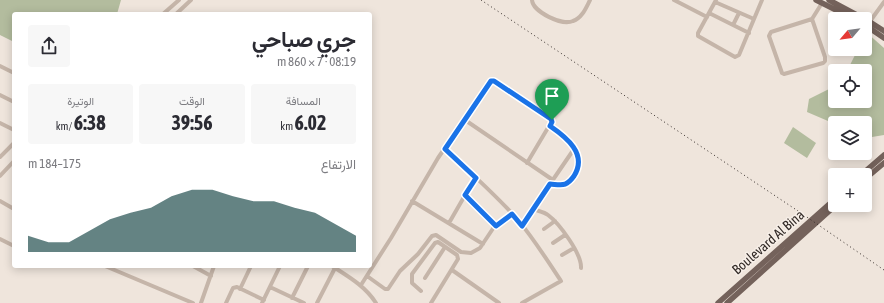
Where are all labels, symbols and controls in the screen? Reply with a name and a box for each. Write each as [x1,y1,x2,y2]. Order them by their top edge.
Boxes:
north arrow [828,12,872,56]
map controls [828,12,872,212]
button: share [28,25,70,67]
text: جري صباحي [252,26,356,52]
text: 08:19 · 7 × 860 m [277,54,356,69]
button: locate [828,64,872,108]
pin [535,79,569,120]
icon: arrive [541,85,563,107]
text: الوتيرة [67,95,94,107]
text: الوقت [179,95,205,107]
text: المسافة [286,95,321,107]
text: 6:38 [74,111,106,134]
text: 39:56 [171,111,213,134]
text: 6.02 [295,111,326,134]
button: layers [828,116,872,160]
text: /km [56,120,74,132]
text: km [280,120,295,132]
text: 175–184 m [28,156,81,171]
text: الارتفاع [321,157,356,172]
button: + [828,168,872,212]
street label: Boulevard Al Bina [729,206,807,278]

